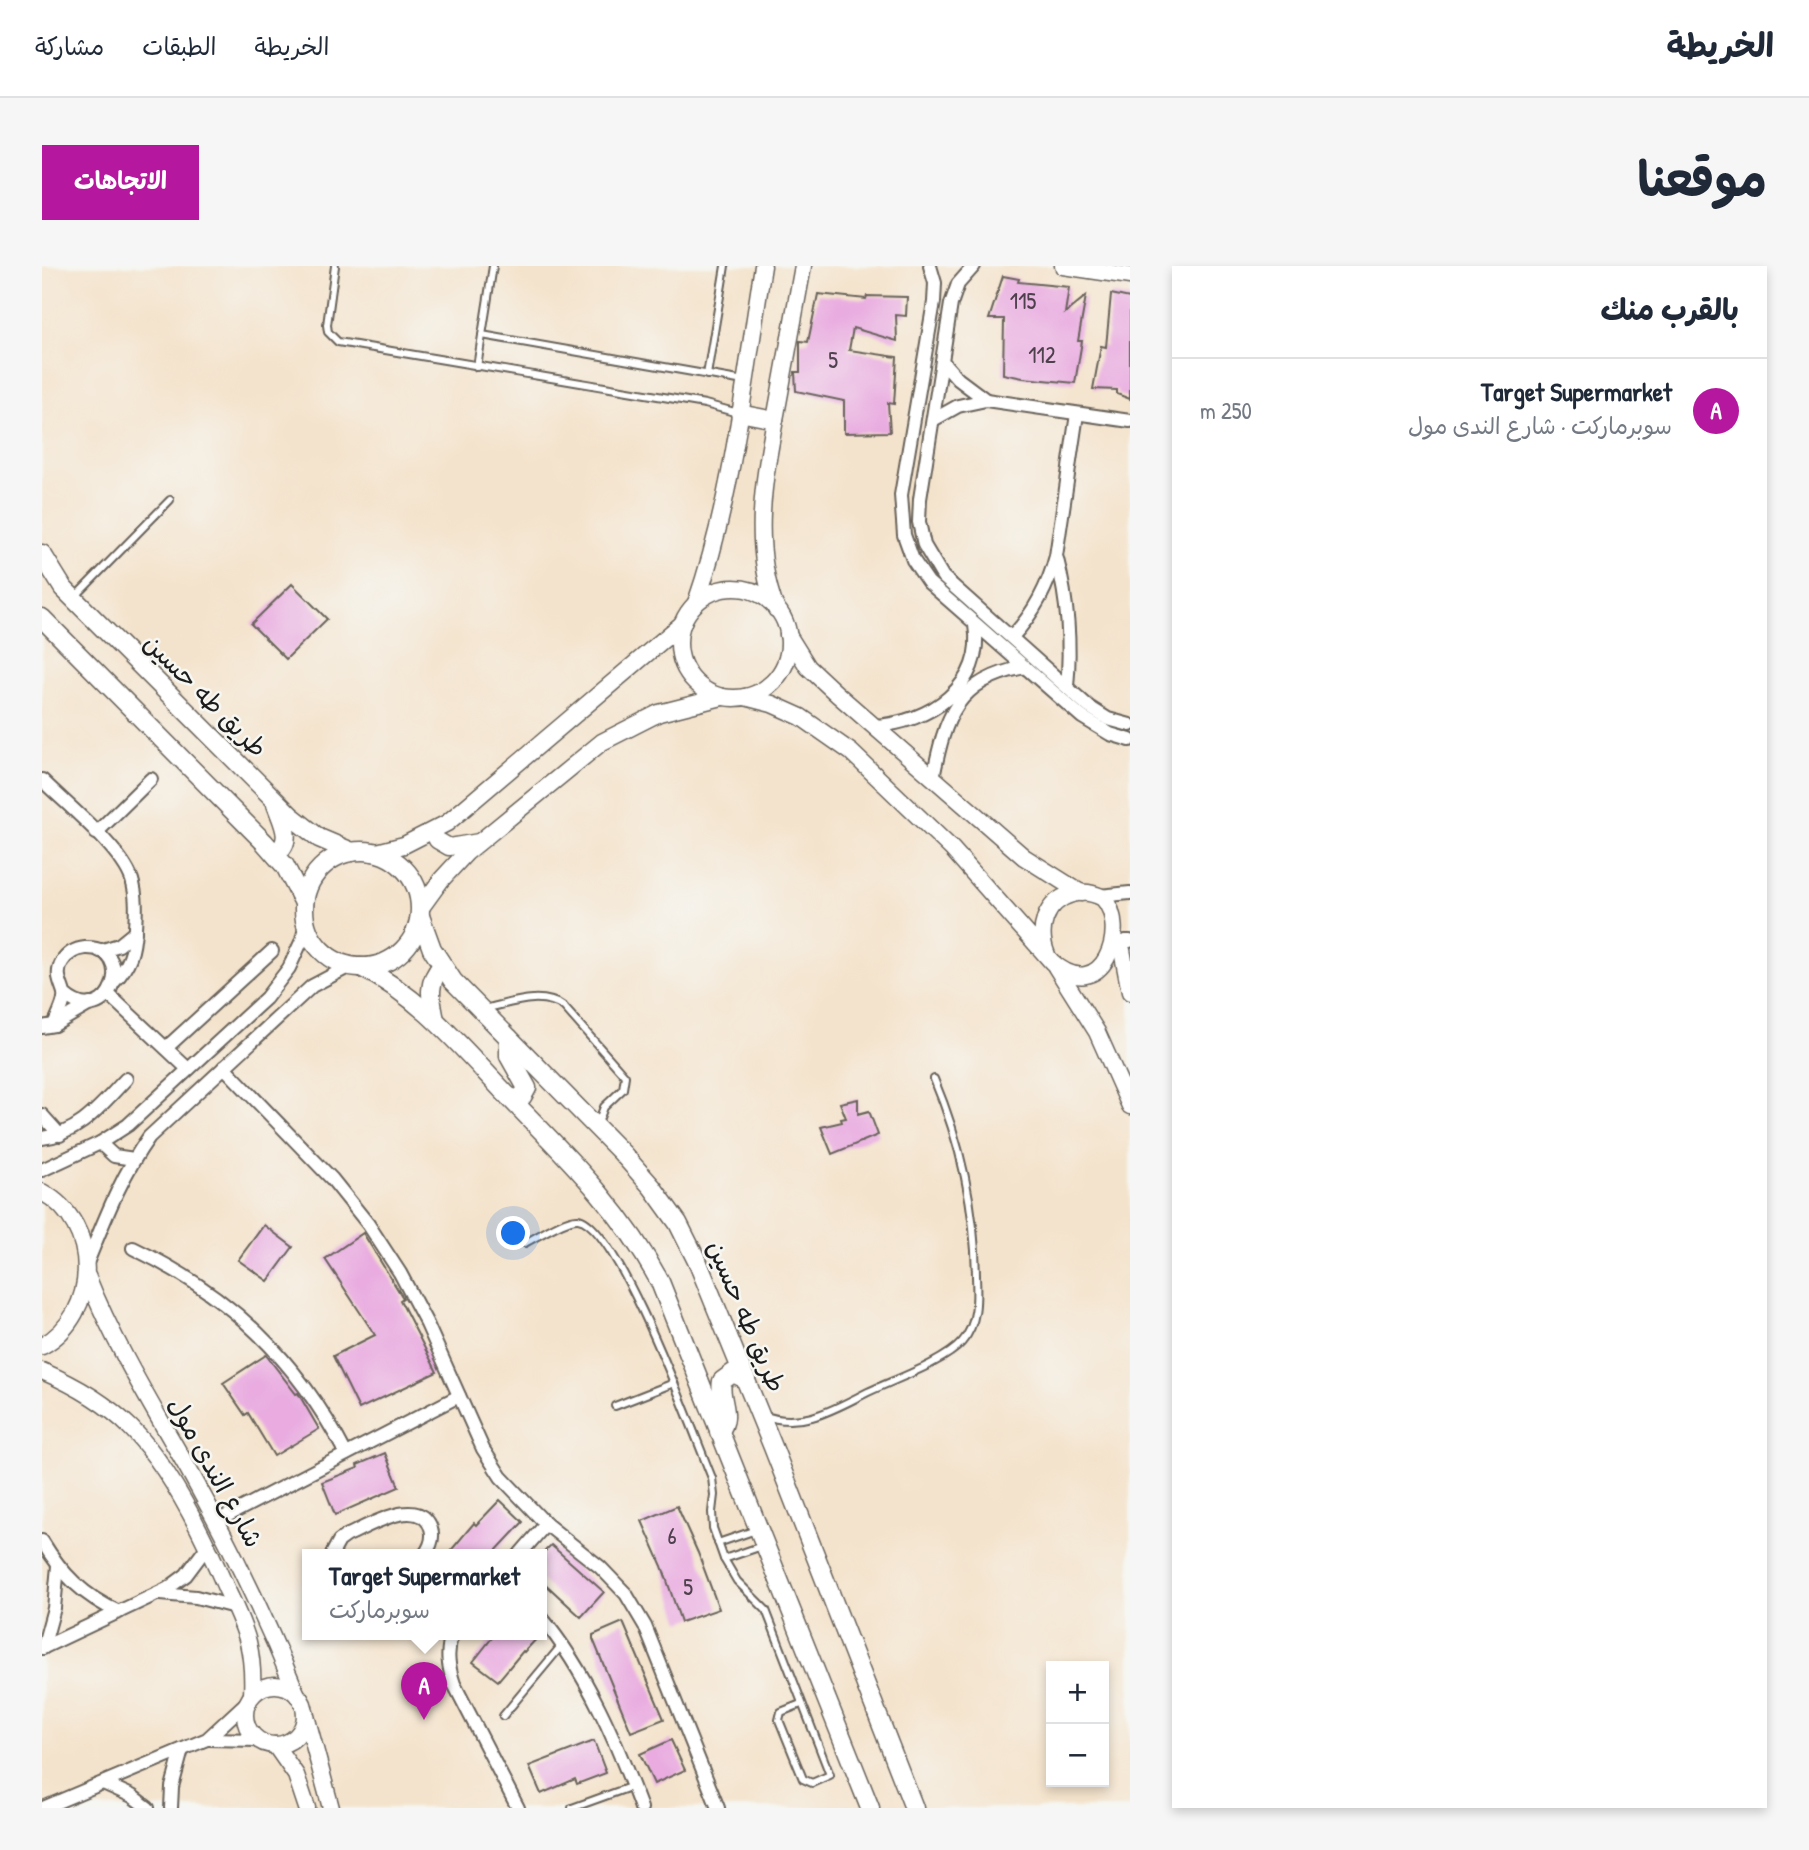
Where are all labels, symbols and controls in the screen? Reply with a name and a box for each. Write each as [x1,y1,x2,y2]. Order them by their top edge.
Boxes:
text: الخريطة [1667,23,1774,67]
text: مشاركة [35,30,104,62]
text: الطبقات [142,30,217,62]
text: الخريطة [255,30,329,62]
button: الاتجاهات [42,145,199,220]
text: موقعنا [1637,145,1767,211]
house number: 115 [1010,285,1036,316]
text: بالقرب منك [1601,289,1739,329]
house number: 112 [1028,339,1056,370]
house number: 5 [828,344,838,375]
text: Target Supermarket [1481,374,1672,409]
text: 250 m [1200,395,1252,426]
text: A [1710,395,1722,426]
text: سوبرماركت · شارع الندى مول [1408,410,1672,441]
street label: طريق طه حسين [136,625,276,765]
your location [496,1216,530,1250]
street label: طريق طه حسين [699,1235,795,1397]
street label: شارع الندى مول [159,1390,272,1554]
house number: 6 [667,1520,677,1551]
popup [302,1549,547,1640]
text: Target Supermarket [329,1558,520,1593]
house number: 5 [683,1571,693,1602]
text: سوبرماركت [329,1594,430,1625]
map controls [1046,1661,1109,1787]
button: + [1046,1661,1109,1724]
pin: A [401,1662,447,1720]
button: − [1046,1724,1109,1787]

